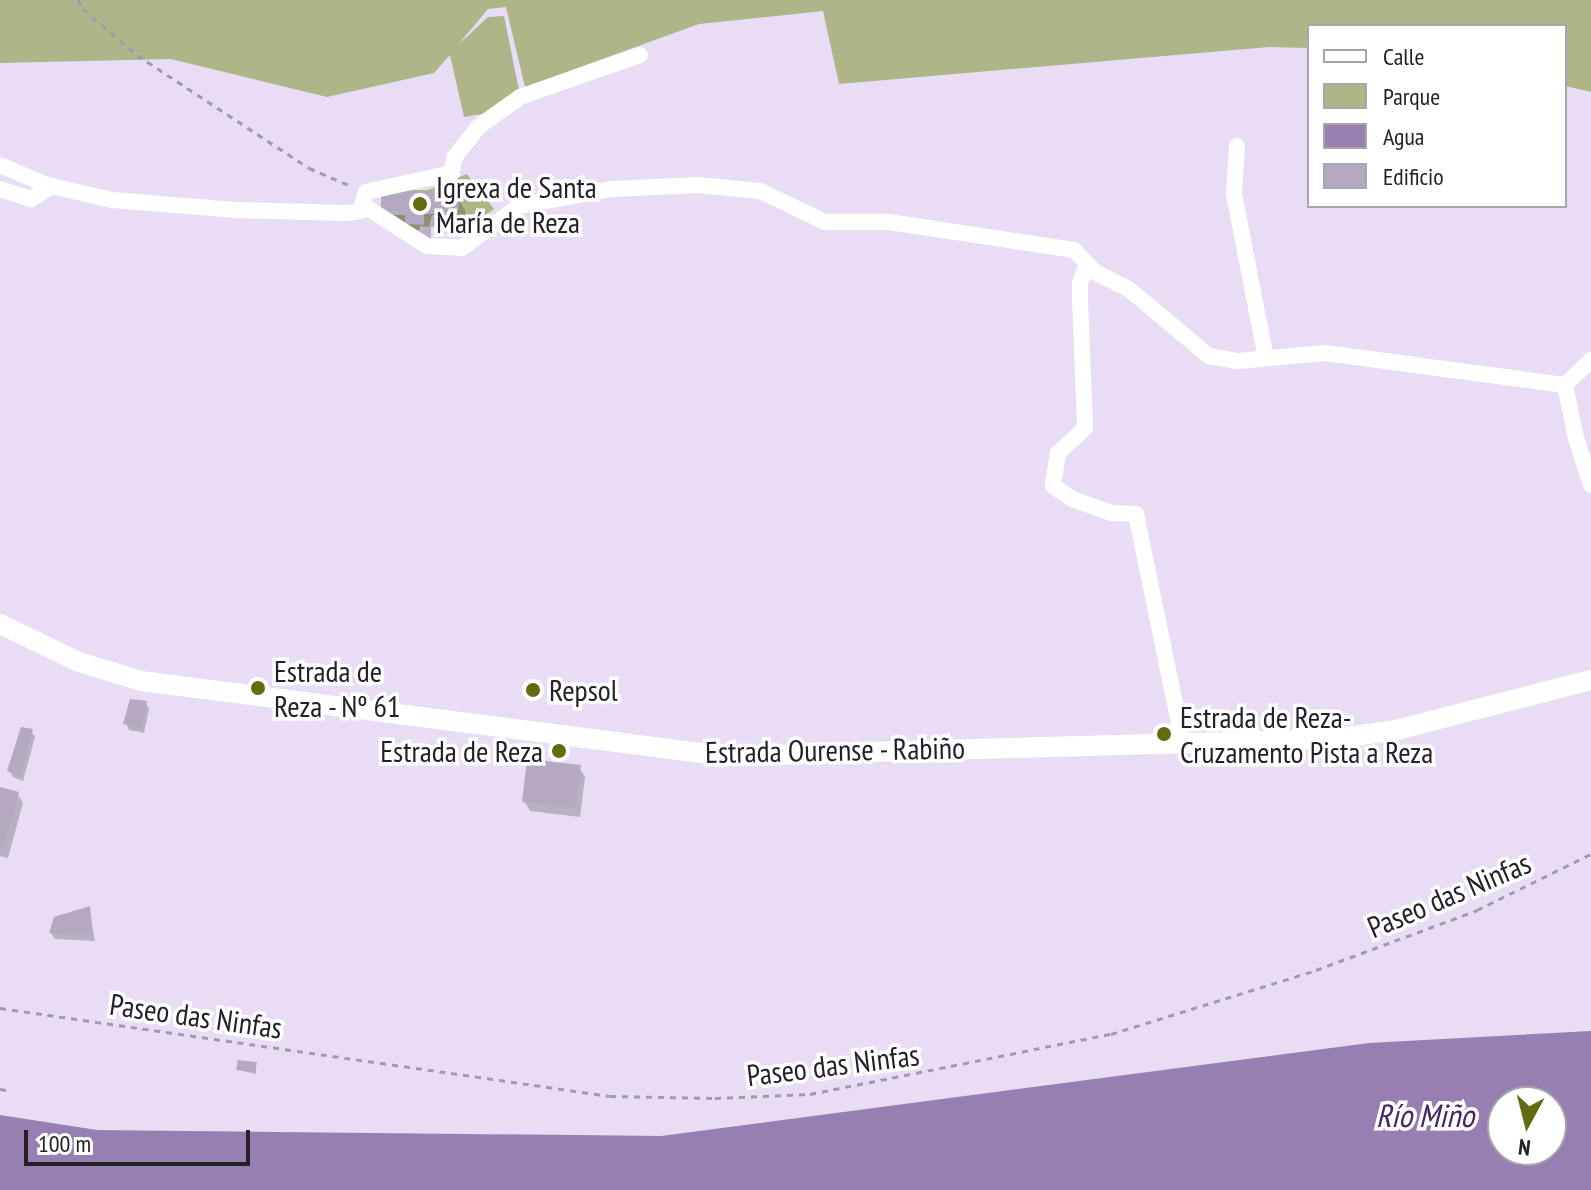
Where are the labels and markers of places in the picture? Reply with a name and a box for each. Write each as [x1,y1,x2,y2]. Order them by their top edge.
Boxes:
place label: Igrexa de Santa María de Reza [436,169,597,240]
marker: Igrexa de Santa María de Reza [411,195,429,213]
place label: Estrada de Reza - Nº 61 [274,653,403,724]
place label: Repsol [549,672,618,708]
marker: Estrada de Reza - Nº 61 [249,679,267,697]
marker: Repsol [524,681,542,699]
place label: Estrada de Reza- Cruzamento Pista a Reza [1180,699,1433,770]
marker: Estrada de Reza- Cruzamento Pista a Reza [1155,725,1173,743]
place label: Estrada de Reza [380,733,543,769]
marker: Estrada de Reza [550,742,568,760]

